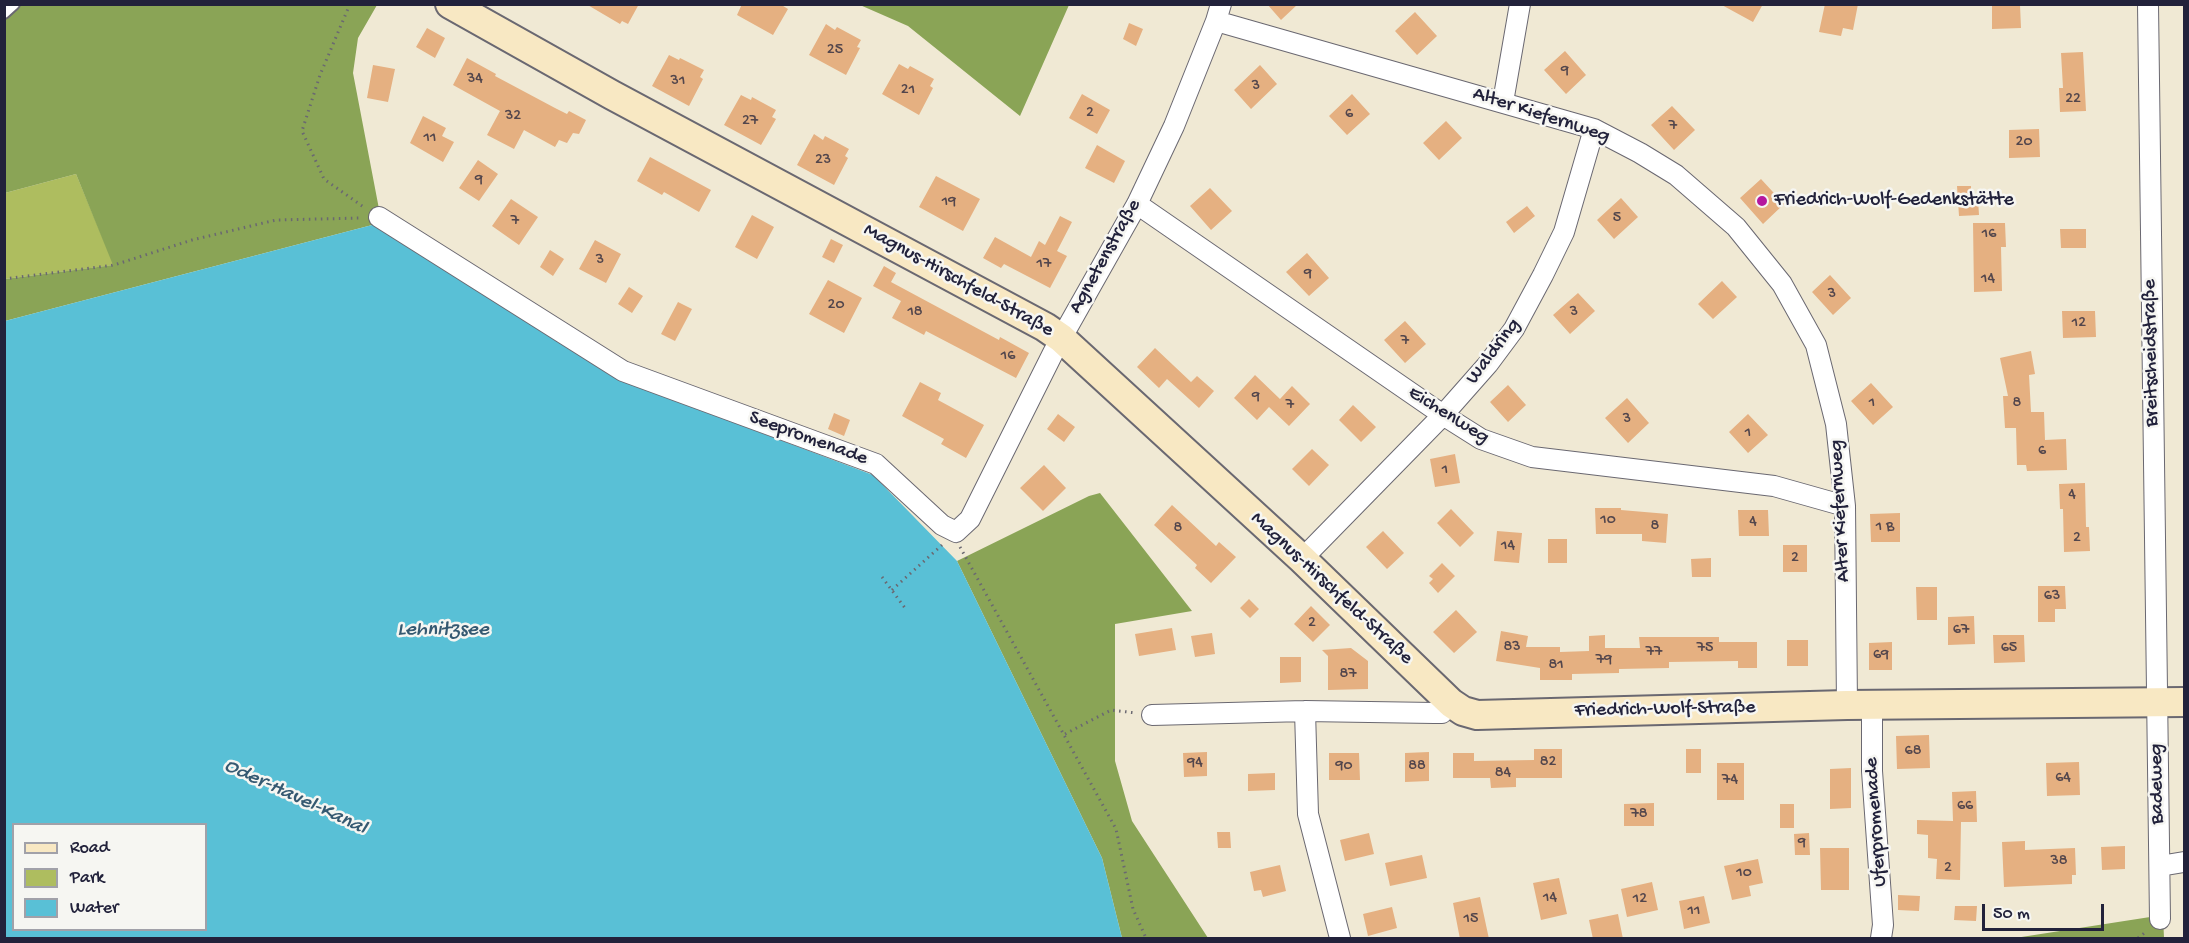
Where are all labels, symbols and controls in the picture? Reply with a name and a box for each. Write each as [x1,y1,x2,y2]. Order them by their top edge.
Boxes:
house number: 25 [827,41,843,61]
house number: 9 [1561,62,1569,82]
house number: 34 [467,70,483,90]
house number: 31 [671,72,685,92]
house number: 3 [1252,77,1260,97]
house number: 21 [901,81,915,101]
street label: Alter Kiefernweg [1470,83,1612,149]
house number: 22 [2065,90,2081,110]
house number: 2 [1086,104,1094,124]
house number: 6 [1345,105,1353,125]
house number: 32 [505,107,521,127]
house number: 27 [742,112,758,132]
house number: 7 [1669,117,1677,137]
house number: 11 [424,129,436,149]
house number: 20 [2016,133,2032,153]
house number: 23 [815,151,831,171]
house number: 9 [475,171,483,191]
place label: Friedrich-Wolf-Gedenkstätte [1774,189,2014,213]
house number: 19 [942,193,956,213]
marker: Friedrich-Wolf-Gedenkstätte [1755,194,1769,208]
street label: Agnetenstraße [1065,196,1147,318]
house number: 5 [1613,209,1621,229]
house number: 7 [511,212,519,232]
street label: Magnus-Hirschfeld-Straße [859,219,1057,343]
house number: 16 [1982,225,1996,245]
house number: 3 [596,251,604,271]
house number: 17 [1037,255,1051,275]
house number: 9 [1304,265,1312,285]
house number: 14 [1981,270,1995,290]
street label: Breitscheidstraße [2139,279,2165,427]
house number: 3 [1828,285,1836,305]
house number: 20 [828,296,844,316]
house number: 18 [907,303,923,323]
house number: 3 [1570,303,1578,323]
street label: Waldring [1461,314,1527,390]
house number: 12 [2072,314,2086,334]
house number: 7 [1401,332,1409,352]
house number: 16 [1001,347,1015,367]
street label: Eichenweg [1403,382,1493,450]
house number: 9 [1252,388,1260,408]
house number: 1 [1869,394,1875,414]
house number: 8 [2013,394,2021,414]
house number: 7 [1286,396,1294,416]
street label: Seepromenade [745,406,871,472]
house number: 3 [1623,410,1631,430]
house number: 1 [1745,424,1751,444]
street label: Alter Kiefernweg [1825,439,1857,583]
house number: 6 [2038,442,2046,462]
house number: 1 [1442,461,1448,481]
house number: 4 [2068,486,2076,506]
street label: Magnus-Hirschfeld-Straße [1245,507,1417,671]
house number: 10 [1600,511,1616,531]
house number: 4 [1749,513,1757,533]
house number: 8 [1651,517,1659,537]
house number: 1 B [1876,518,1894,538]
house number: 8 [1174,519,1182,539]
house number: 2 [2073,529,2081,549]
house number: 14 [1501,537,1515,557]
house number: 2 [1791,549,1799,569]
house number: 63 [2044,587,2060,607]
house number: 2 [1308,614,1316,634]
water label: Lehnitzsee [397,618,489,644]
house number: 67 [1953,621,1969,641]
house number: 83 [1503,638,1521,658]
house number: 75 [1697,639,1713,659]
house number: 65 [2001,639,2017,659]
house number: 77 [1646,643,1662,663]
house number: 69 [1873,646,1889,666]
house number: 79 [1596,651,1612,671]
house number: 81 [1548,656,1564,676]
house number: 87 [1339,665,1357,685]
street label: Friedrich-Wolf-Straße [1574,696,1756,724]
house number: 68 [1905,742,1921,762]
street label: Badeweg [2145,744,2171,824]
house number: 82 [1540,753,1556,773]
water label: Oder-Havel-Kanal [220,754,370,842]
house number: 94 [1187,754,1203,774]
house number: 90 [1335,757,1353,777]
house number: 88 [1408,757,1426,777]
street label: Uferpromenade [1861,757,1893,887]
house number: 84 [1495,764,1511,784]
house number: 64 [2055,769,2071,789]
house number: 74 [1722,771,1738,791]
house number: 66 [1957,797,1973,817]
house number: 78 [1630,805,1648,825]
legend [12,823,207,931]
house number: 9 [1798,834,1806,854]
text: Road [70,838,109,859]
house number: 38 [2050,852,2068,872]
house number: 2 [1944,859,1952,879]
house number: 10 [1736,864,1752,884]
text: Park [70,868,104,889]
house number: 14 [1543,889,1557,909]
house number: 12 [1633,890,1647,910]
scale bar [1985,892,2106,930]
text: Water [70,898,118,919]
house number: 11 [1688,902,1700,922]
text: 50 m [1993,904,2030,925]
house number: 15 [1464,910,1478,930]

